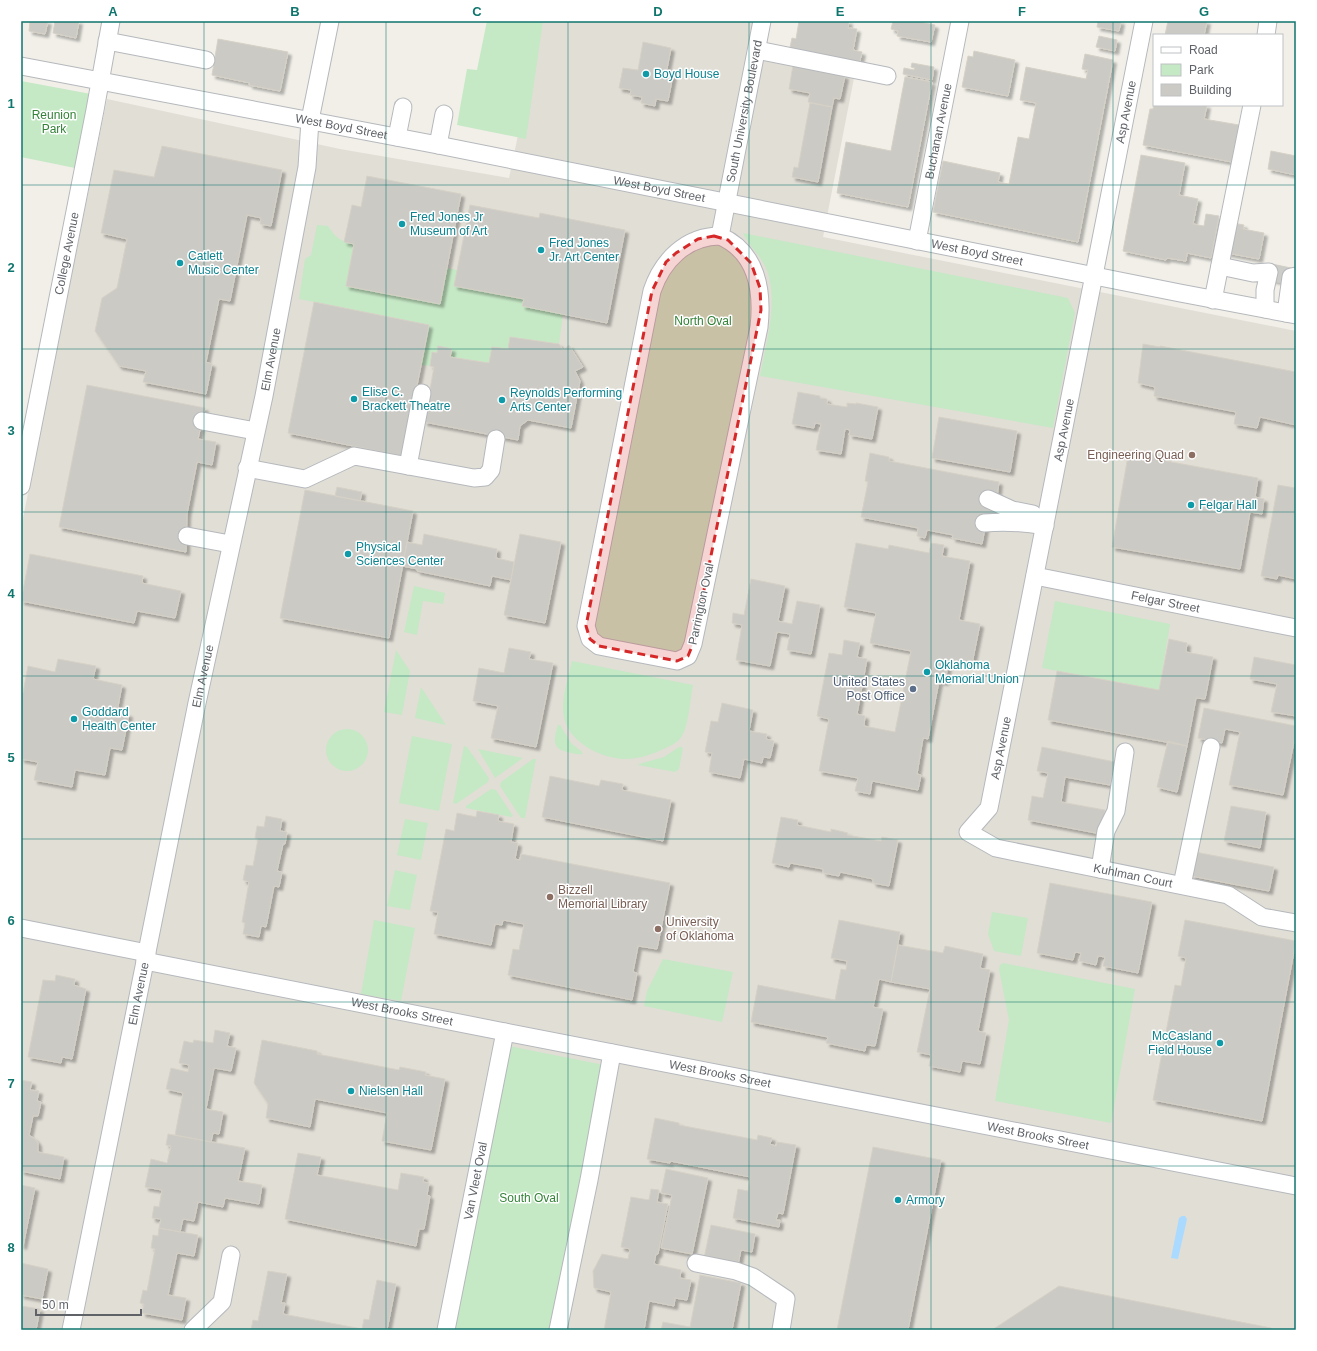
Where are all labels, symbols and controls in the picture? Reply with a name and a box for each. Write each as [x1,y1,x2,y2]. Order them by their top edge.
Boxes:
text: A [108,4,118,19]
text: B [290,4,300,19]
text: C [472,4,482,19]
text: D [653,4,663,19]
text: E [836,4,845,19]
text: F [1018,4,1026,19]
text: G [1199,4,1209,19]
legend [1153,34,1283,106]
street label: South University Boulevard [724,39,765,184]
text: Road [1189,43,1218,57]
text: Park [1189,63,1215,77]
place label: Boyd House [654,67,720,81]
marker: Boyd House [641,69,651,79]
street label: Asp Avenue [1113,79,1139,145]
street label: Buchanan Avenue [922,82,955,180]
text: Building [1189,83,1232,97]
text: 1 [7,96,15,111]
park label: Reunion Park [32,108,76,136]
street label: West Boyd Street [294,111,389,142]
street label: West Boyd Street [612,173,707,205]
place label: Fred Jones Jr Museum of Art [410,210,488,238]
street label: College Avenue [52,211,82,296]
marker: Fred Jones Jr Museum of Art [397,219,407,229]
place label: Fred Jones Jr. Art Center [549,236,619,264]
street label: West Boyd Street [930,237,1025,269]
marker: Fred Jones Jr. Art Center [536,245,546,255]
place label: Catlett Music Center [188,249,259,277]
marker: Catlett Music Center [175,258,185,268]
text: 2 [7,260,15,275]
park label: North Oval [674,314,732,328]
street label: Elm Avenue [258,326,284,392]
place label: Elise C. Brackett Theatre [362,385,451,413]
place label: Reynolds Performing Arts Center [510,386,622,414]
marker: Elise C. Brackett Theatre [349,394,359,404]
marker: Reynolds Performing Arts Center [497,395,507,405]
street label: Asp Avenue [1051,397,1077,463]
text: 3 [7,423,15,438]
place label: Engineering Quad [1087,448,1184,462]
marker: Engineering Quad [1187,450,1197,460]
place label: Felgar Hall [1199,498,1257,512]
marker: Felgar Hall [1186,500,1196,510]
place label: Physical Sciences Center [356,540,444,568]
marker: Physical Sciences Center [343,549,353,559]
street label: Parrington Oval [685,562,717,646]
text: 4 [7,586,15,601]
street label: Felgar Street [1130,588,1202,616]
street label: Elm Avenue [189,643,217,709]
place label: Oklahoma Memorial Union [935,658,1019,686]
marker: Oklahoma Memorial Union [922,667,932,677]
place label: United States Post Office [833,675,905,703]
marker: United States Post Office [908,684,918,694]
place label: Goddard Health Center [82,705,156,733]
marker: Goddard Health Center [69,714,79,724]
street label: Asp Avenue [988,715,1014,781]
text: 5 [7,750,15,765]
street label: Kuhlman Court [1092,861,1174,891]
place label: Bizzell Memorial Library [558,883,647,911]
marker: Bizzell Memorial Library [545,892,555,902]
text: 6 [7,913,15,928]
place label: University of Oklahoma [666,915,734,943]
marker: University of Oklahoma [653,924,663,934]
street label: Elm Avenue [125,961,152,1026]
street label: West Brooks Street [350,995,455,1029]
place label: McCasland Field House [1148,1029,1212,1057]
marker: McCasland Field House [1215,1038,1225,1048]
street label: West Brooks Street [668,1057,773,1091]
text: 7 [7,1076,15,1091]
place label: Nielsen Hall [359,1084,423,1098]
marker: Nielsen Hall [346,1086,356,1096]
street label: West Brooks Street [986,1119,1091,1153]
street label: Van Vleet Oval [461,1141,490,1221]
park label: South Oval [499,1191,559,1205]
place label: Armory [906,1193,945,1207]
marker: Armory [893,1195,903,1205]
text: 8 [7,1240,15,1255]
scale bar [36,1291,141,1317]
text: 50 m [42,1298,69,1312]

